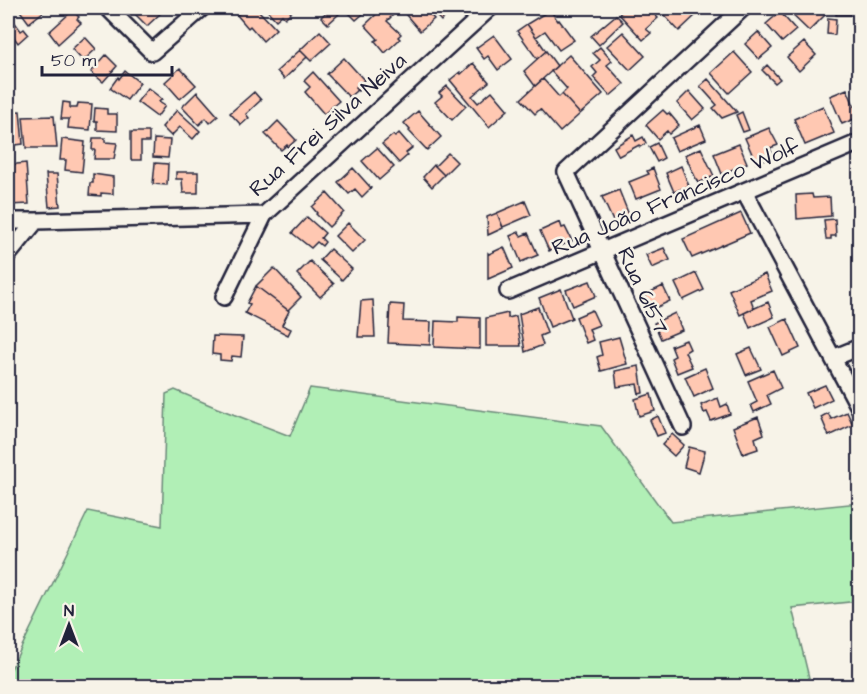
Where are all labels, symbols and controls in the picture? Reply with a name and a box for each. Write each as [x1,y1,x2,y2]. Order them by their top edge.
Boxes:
scale bar [42,39,172,77]
street label: Rua Frei Silva Neiva [242,46,414,204]
text: 50 m [51,48,96,73]
street label: Rua João Francisco Wolf [547,131,805,264]
street label: Rua 6157 [609,242,676,340]
north arrow [39,595,99,655]
text: N [64,600,74,622]

